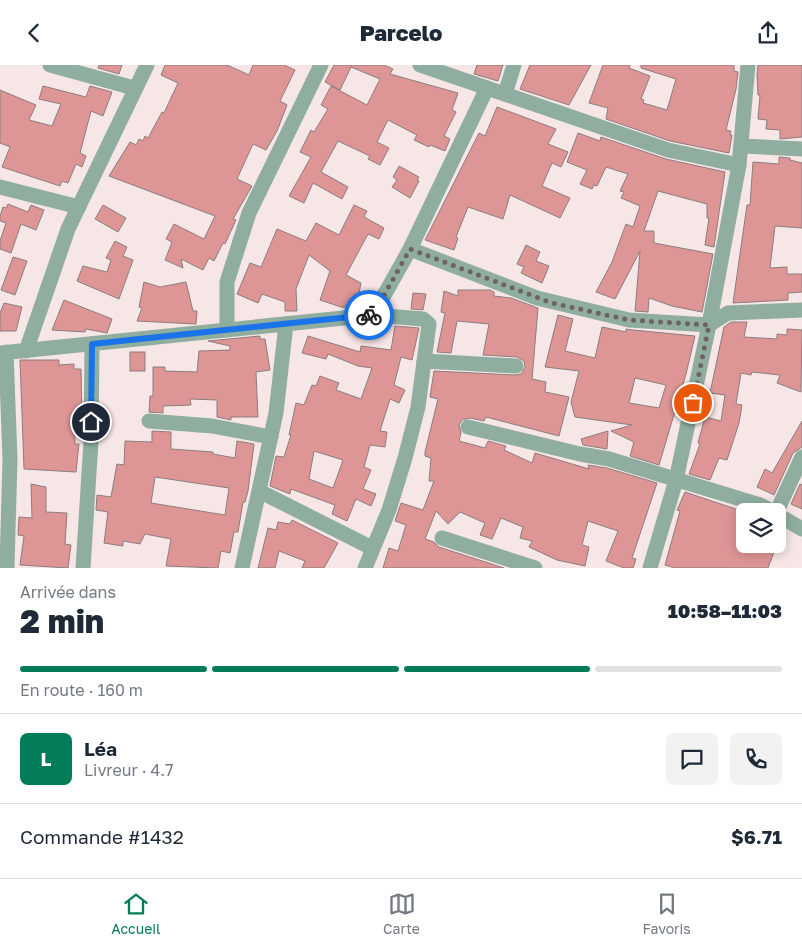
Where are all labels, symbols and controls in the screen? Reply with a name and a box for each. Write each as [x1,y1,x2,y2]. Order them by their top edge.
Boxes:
icon: back [20,19,48,47]
text: Parcelo [360,19,442,46]
icon: share [754,19,782,47]
courier [344,290,394,340]
icon: bike [355,301,383,329]
pin [672,382,714,424]
icon: bag [679,389,707,417]
pin [70,401,112,443]
icon: home [77,408,105,436]
map controls [736,503,786,553]
button: layers [736,503,786,553]
text: Arrivée dans [20,582,116,602]
text: 10:58–11:03 [668,599,782,622]
text: 2 min [20,602,104,640]
text: En route · 160 m [20,680,143,700]
button: chat [666,733,718,785]
button: phone [730,733,782,785]
text: Léa [84,737,117,760]
text: L [41,747,51,770]
text: Livreur · 4.7 [84,760,174,780]
text: Commande #1432 [20,825,184,848]
text: $6.71 [731,825,782,848]
tab: Accueil [111,890,161,937]
tab: Carte [383,890,420,937]
tab: Favoris [642,890,691,937]

